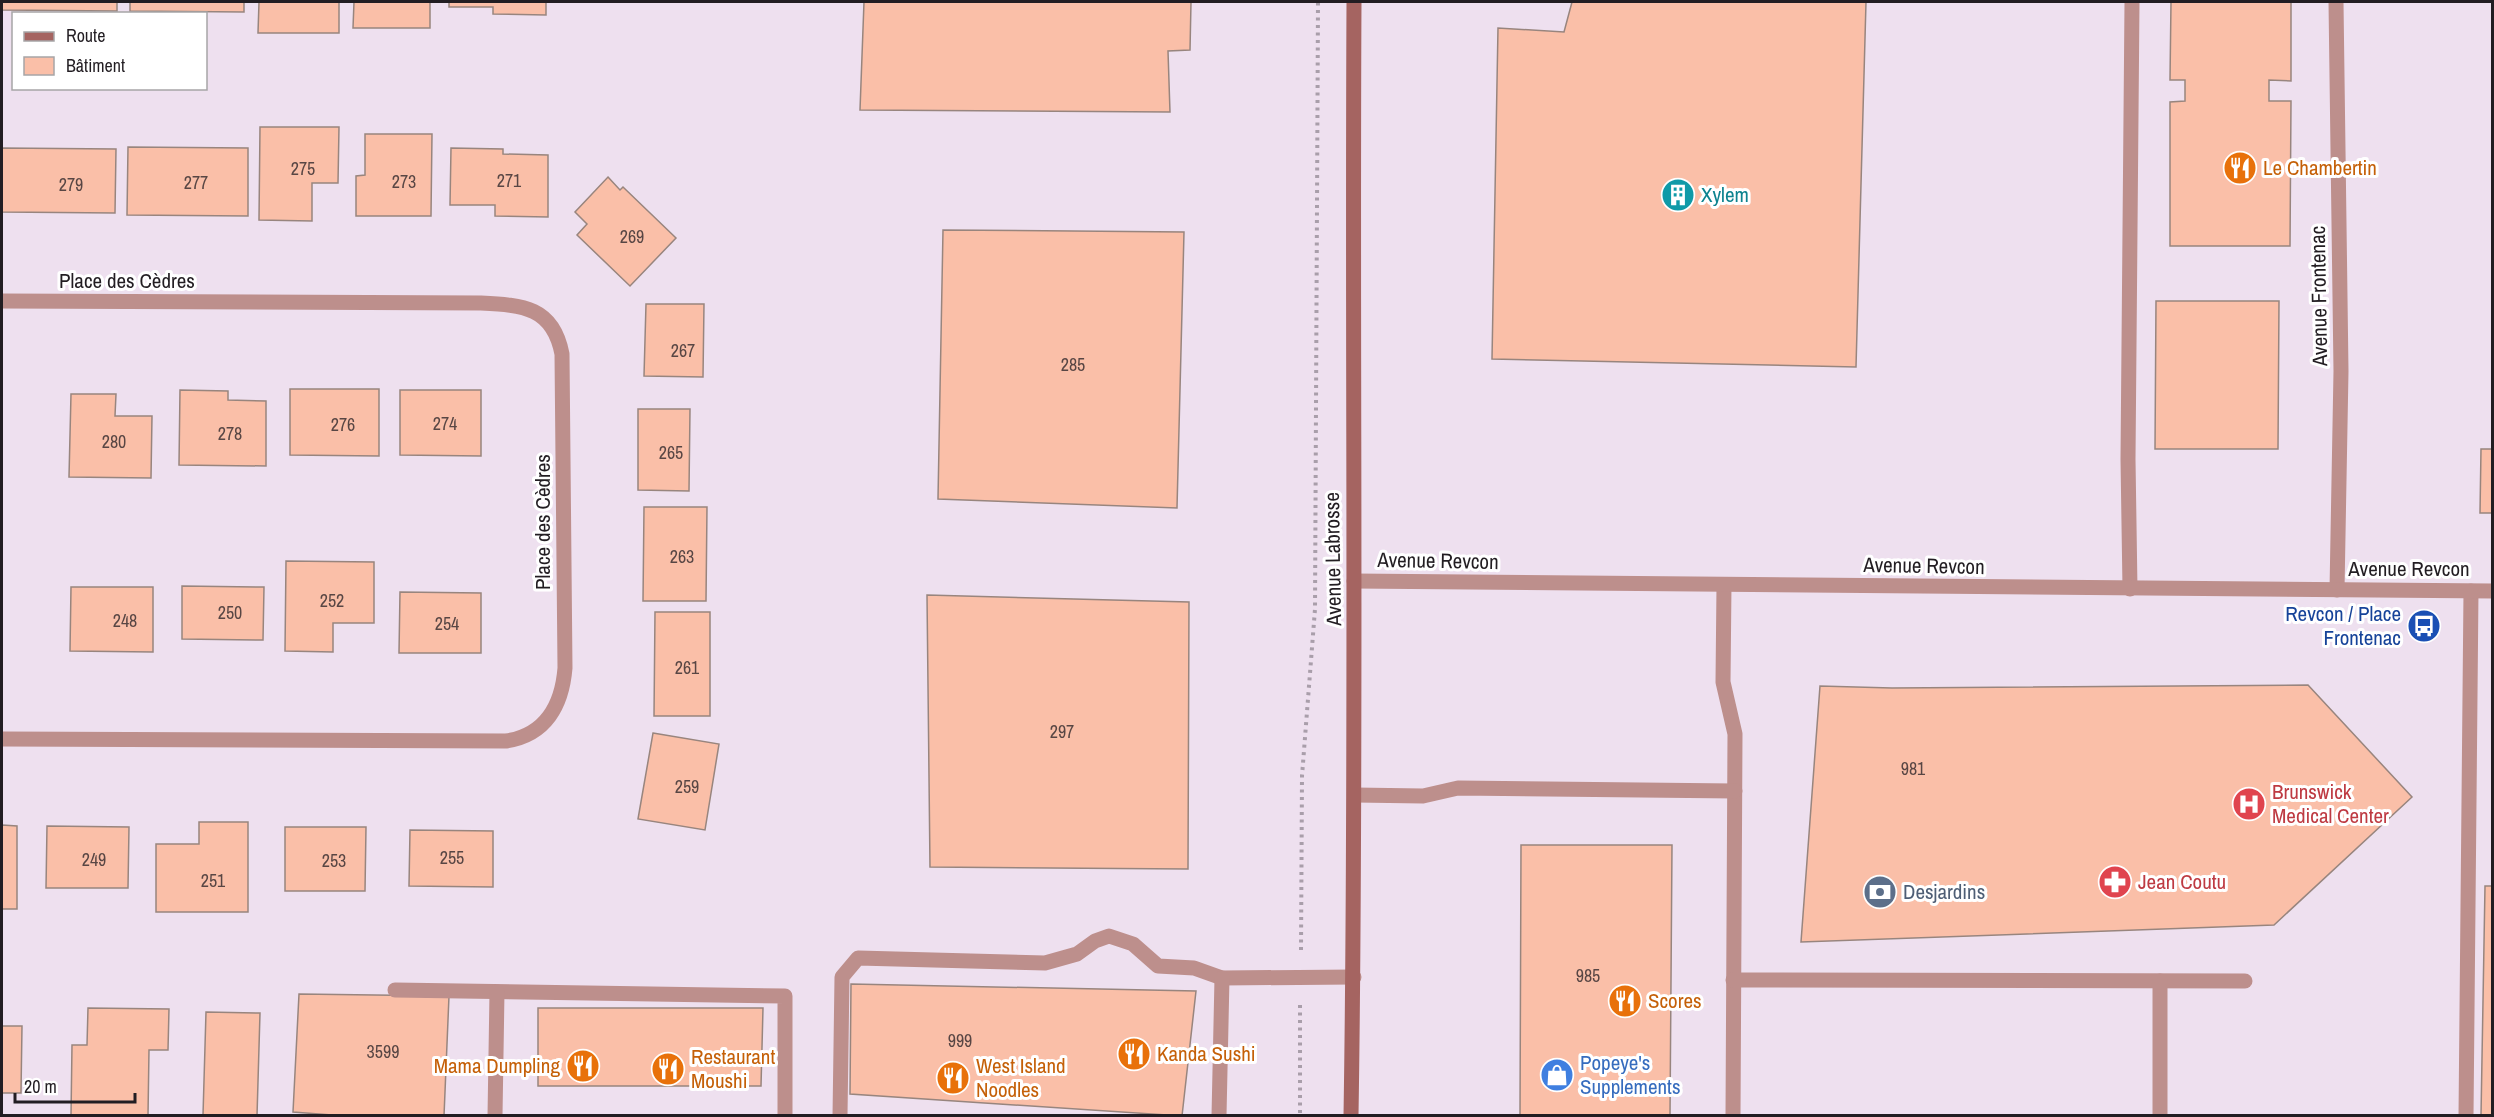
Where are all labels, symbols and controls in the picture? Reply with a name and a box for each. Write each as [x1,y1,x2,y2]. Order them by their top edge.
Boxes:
legend [12,12,207,90]
text: Route [66,23,105,48]
text: Bâtiment [66,53,125,78]
restaurant icon: Le Chambertin [2222,150,2258,186]
place label: Le Chambertin [2263,153,2377,182]
house number: 275 [291,156,315,181]
house number: 271 [497,168,522,193]
house number: 273 [392,169,416,194]
house number: 277 [184,170,208,195]
house number: 279 [59,172,83,197]
building icon: Xylem [1660,177,1696,213]
place label: Xylem [1701,180,1749,209]
house number: 269 [620,224,644,249]
street label: Avenue Frontenac [2303,226,2334,367]
street label: Place des Cèdres [59,266,195,295]
house number: 267 [671,338,695,363]
house number: 285 [1061,352,1085,377]
house number: 274 [433,411,457,436]
house number: 276 [331,412,355,437]
house number: 278 [218,421,242,446]
house number: 280 [102,429,126,454]
house number: 265 [659,440,683,465]
street label: Place des Cèdres [528,454,557,590]
street label: Avenue Labrosse [1317,492,1348,627]
house number: 263 [670,544,694,569]
street label: Avenue Revcon [1376,545,1499,576]
street label: Avenue Revcon [1862,550,1985,581]
street label: Avenue Revcon [2347,554,2470,583]
house number: 252 [320,588,344,613]
place label: Revcon / Place Frontenac [2285,599,2401,652]
house number: 250 [218,600,242,625]
house number: 248 [113,608,137,633]
bus stop icon: Revcon / Place Frontenac [2406,608,2442,644]
house number: 254 [435,611,459,636]
house number: 261 [675,655,700,680]
house number: 297 [1050,719,1074,744]
house number: 981 [1901,756,1926,781]
house number: 259 [675,774,699,799]
place label: Brunswick Medical Center [2272,777,2389,830]
hospital icon: Brunswick Medical Center [2231,786,2267,822]
house number: 255 [440,845,464,870]
house number: 249 [82,847,106,872]
house number: 253 [322,848,346,873]
pharmacy icon: Jean Coutu [2097,864,2133,900]
place label: Jean Coutu [2138,867,2226,896]
house number: 251 [201,868,226,893]
bank icon: Desjardins [1862,874,1898,910]
place label: Desjardins [1903,877,1985,906]
house number: 985 [1576,963,1600,988]
restaurant icon: Scores [1607,983,1643,1019]
place label: Scores [1648,986,1702,1015]
house number: 999 [948,1028,972,1053]
restaurant icon: Kanda Sushi [1116,1036,1152,1072]
house number: 3599 [367,1039,399,1064]
place label: Kanda Sushi [1157,1039,1256,1068]
place label: Restaurant Moushi [691,1042,775,1095]
restaurant icon: Mama Dumpling [565,1048,601,1084]
place label: Popeye's Supplements [1580,1048,1681,1101]
place label: Mama Dumpling [434,1051,560,1080]
restaurant icon: Restaurant Moushi [650,1051,686,1087]
place label: West Island Noodles [976,1051,1066,1104]
shop icon: Popeye's Supplements [1539,1057,1575,1093]
restaurant icon: West Island Noodles [935,1060,971,1096]
scale bar [15,1066,135,1104]
text: 20 m [24,1074,57,1099]

